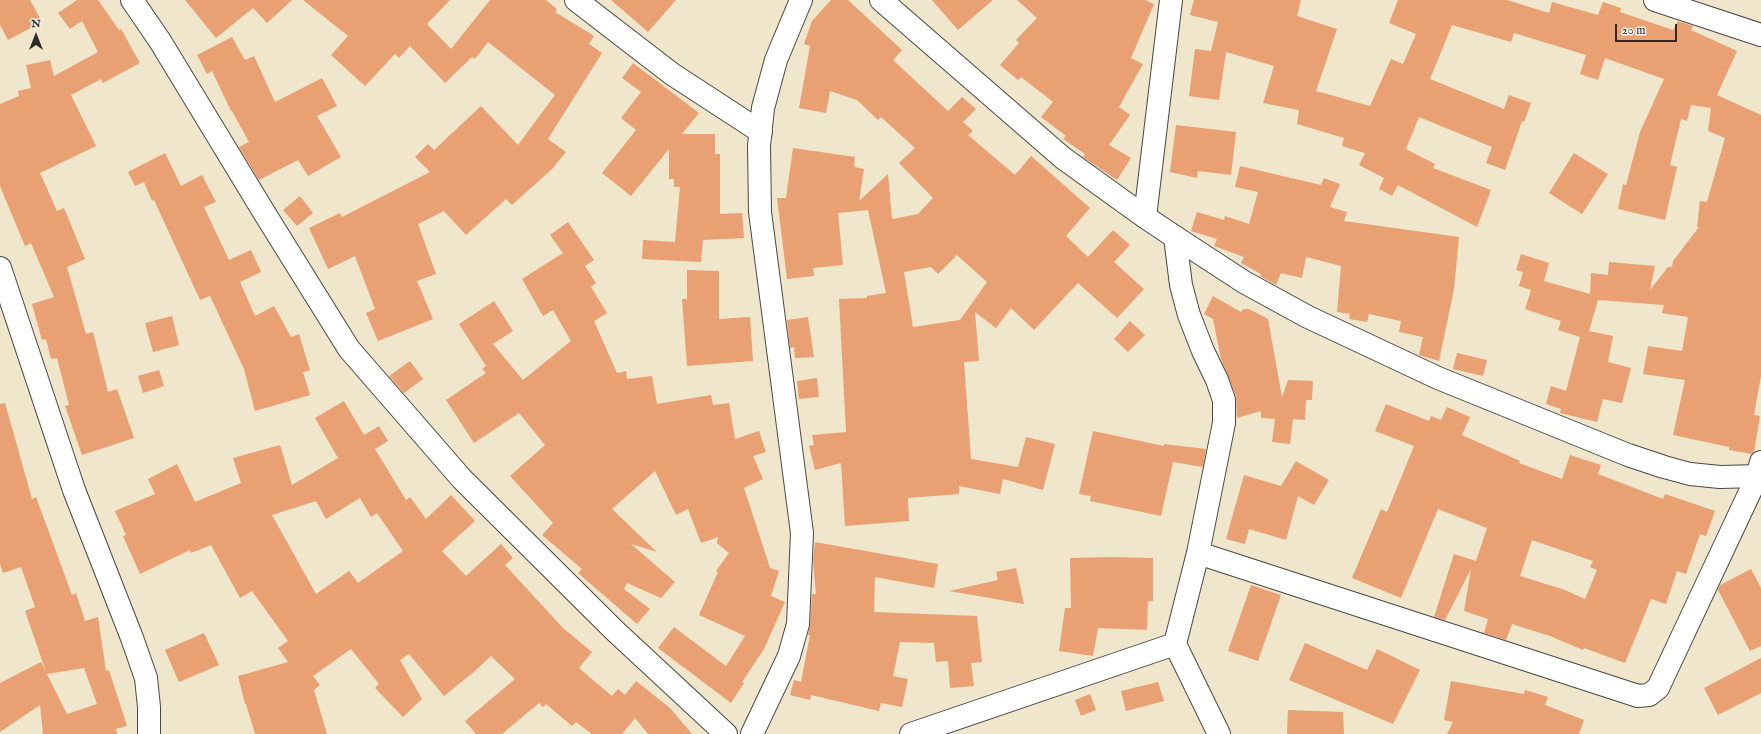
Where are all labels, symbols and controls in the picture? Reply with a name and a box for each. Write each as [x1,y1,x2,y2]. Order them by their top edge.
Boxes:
north arrow [16,16,56,56]
scale bar [1617,16,1679,42]
text: N [31,17,41,31]
text: 20 m [1622,23,1645,38]

